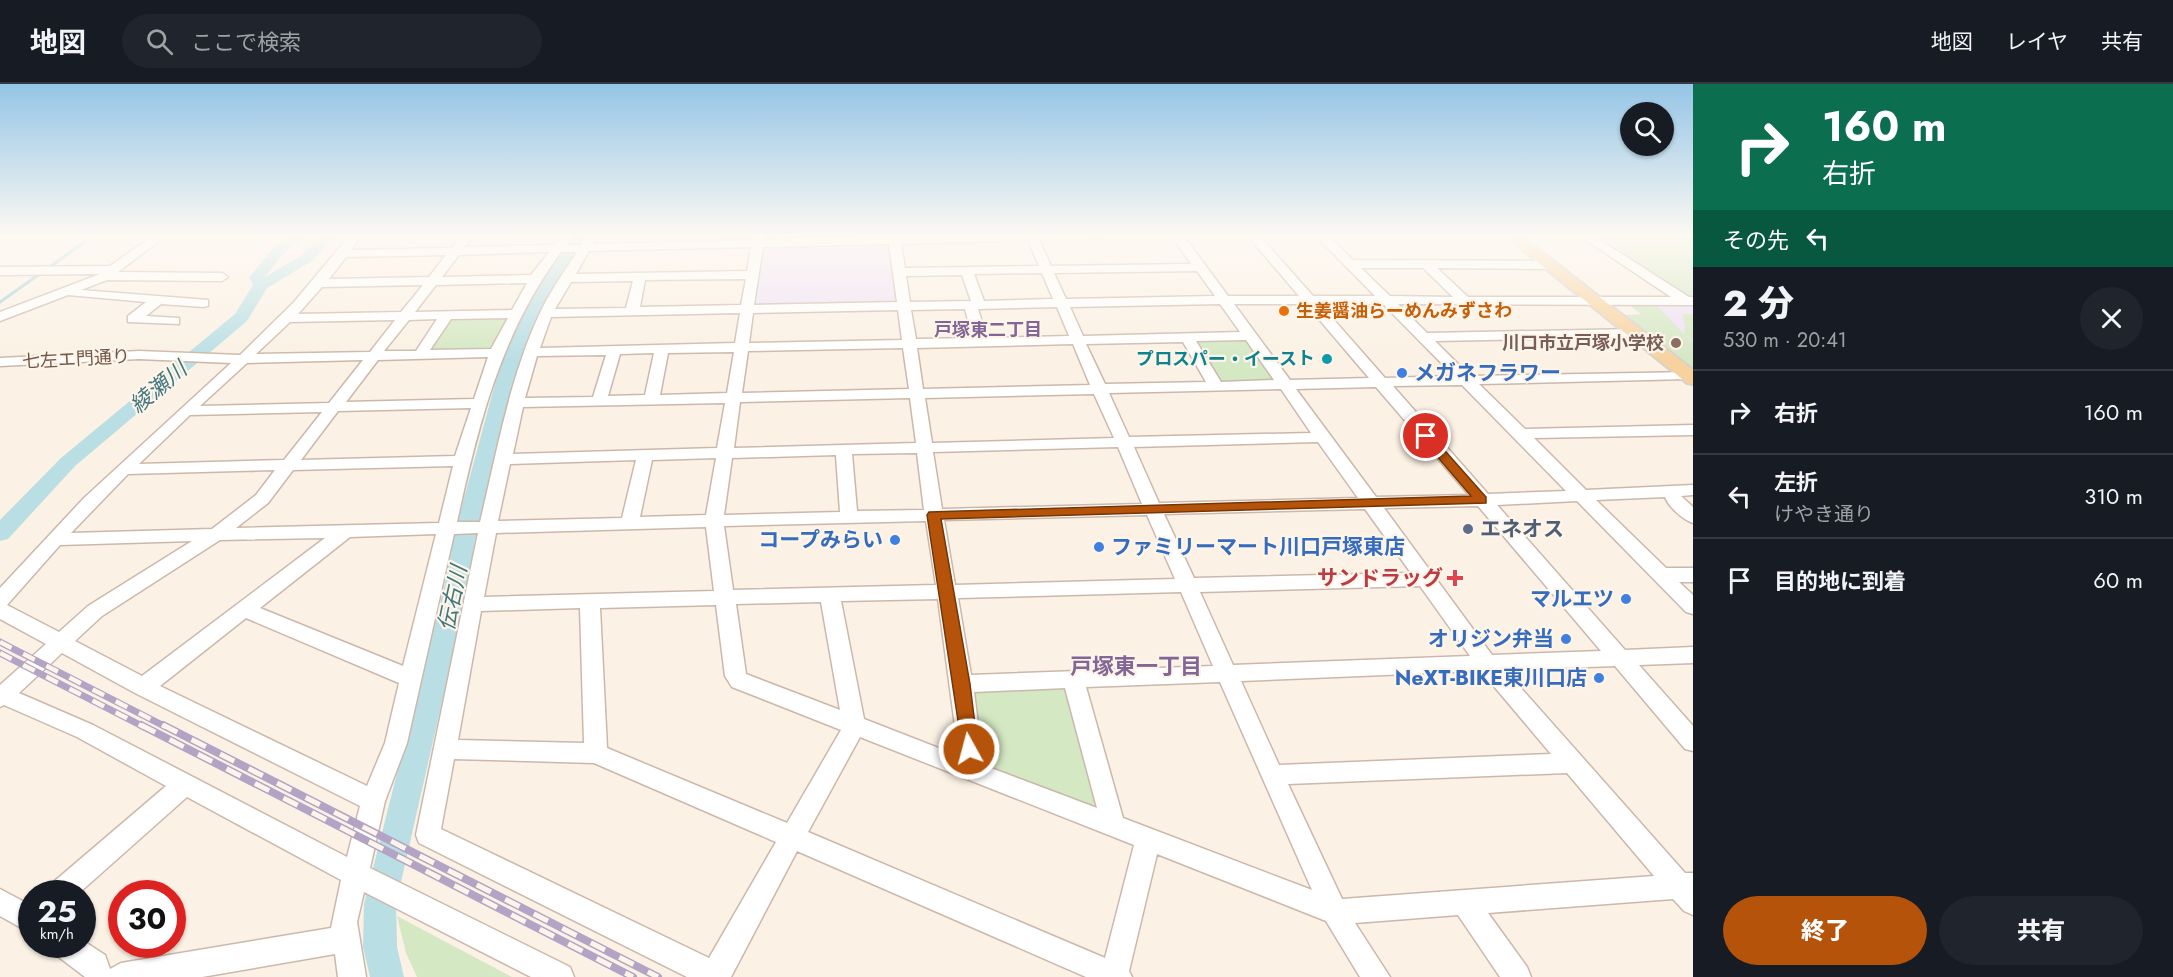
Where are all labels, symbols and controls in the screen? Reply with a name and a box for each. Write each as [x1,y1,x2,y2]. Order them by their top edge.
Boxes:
search box [122,14,542,68]
text: 地図 [30,22,86,63]
icon: search [143,25,176,58]
text: ここで検索 [191,26,301,58]
text: 地図 [1931,27,1973,57]
text: レイヤ [2006,27,2068,57]
text: 共有 [2101,27,2143,57]
text: 160 m [1822,96,1946,157]
map controls [1620,102,1674,156]
button: search [1620,102,1674,156]
icon: right [1723,108,1801,186]
text: 右折 [1822,154,1876,193]
icon: left [1801,222,1834,255]
text: その先 [1723,224,1789,256]
text: 2 分 [1723,277,1794,329]
button: close [2080,287,2143,350]
place label: 生姜醤油らーめんみずさわ [1296,298,1512,324]
marker: 生姜醤油らーめんみずさわ [1277,304,1291,318]
district label: 戸塚東二丁目 [934,317,1042,343]
text: 530 m · 20:41 [1723,326,1847,355]
place label: 川口市立戸塚小学校 [1502,330,1664,356]
marker: 川口市立戸塚小学校 [1669,336,1683,350]
street label: 七左エ門通り [21,343,131,375]
place label: プロスパー・イースト [1136,346,1315,372]
water label: 綾瀬川 [122,352,195,420]
marker: プロスパー・イースト [1320,352,1334,366]
place label: メガネフラワー [1414,358,1561,388]
marker: メガネフラワー [1395,366,1409,380]
icon: right [1723,396,1756,429]
text: 160 m [2083,396,2143,428]
text: 右折 [1774,397,1818,429]
pin [1400,410,1451,461]
icon: arrive [1409,419,1442,452]
text: 左折 [1774,466,1818,498]
icon: left [1723,480,1756,513]
text: 310 m [2084,480,2143,512]
text: けやき通り [1774,500,1874,529]
place label: エネオス [1480,514,1564,544]
marker: エネオス [1461,522,1475,536]
place label: コープみらい [758,525,883,555]
place label: ファミリーマート川口戸塚東店 [1111,532,1405,562]
marker: コープみらい [888,533,902,547]
marker: ファミリーマート川口戸塚東店 [1092,540,1106,554]
water label: 伝右川 [429,560,475,634]
place label: サンドラッグ [1317,563,1443,593]
icon: arrive [1723,564,1756,597]
text: 60 m [2093,564,2143,596]
text: 目的地に到着 [1774,565,1906,597]
marker: サンドラッグ [1448,571,1462,585]
place label: マルエツ [1530,584,1614,614]
marker: マルエツ [1619,592,1633,606]
place label: オリジン弁当 [1428,624,1554,654]
marker: オリジン弁当 [1559,632,1573,646]
district label: 戸塚東一丁目 [1070,650,1202,682]
place label: NeXT-BIKE東川口店 [1395,663,1587,693]
marker: NeXT-BIKE東川口店 [1592,671,1606,685]
position arrow [937,717,1001,781]
speed limit sign: 30 [108,880,186,958]
text: 25 [37,890,77,933]
button: 終了 [1723,896,1927,965]
button: 共有 [1939,896,2143,965]
text: km/h [40,923,74,945]

